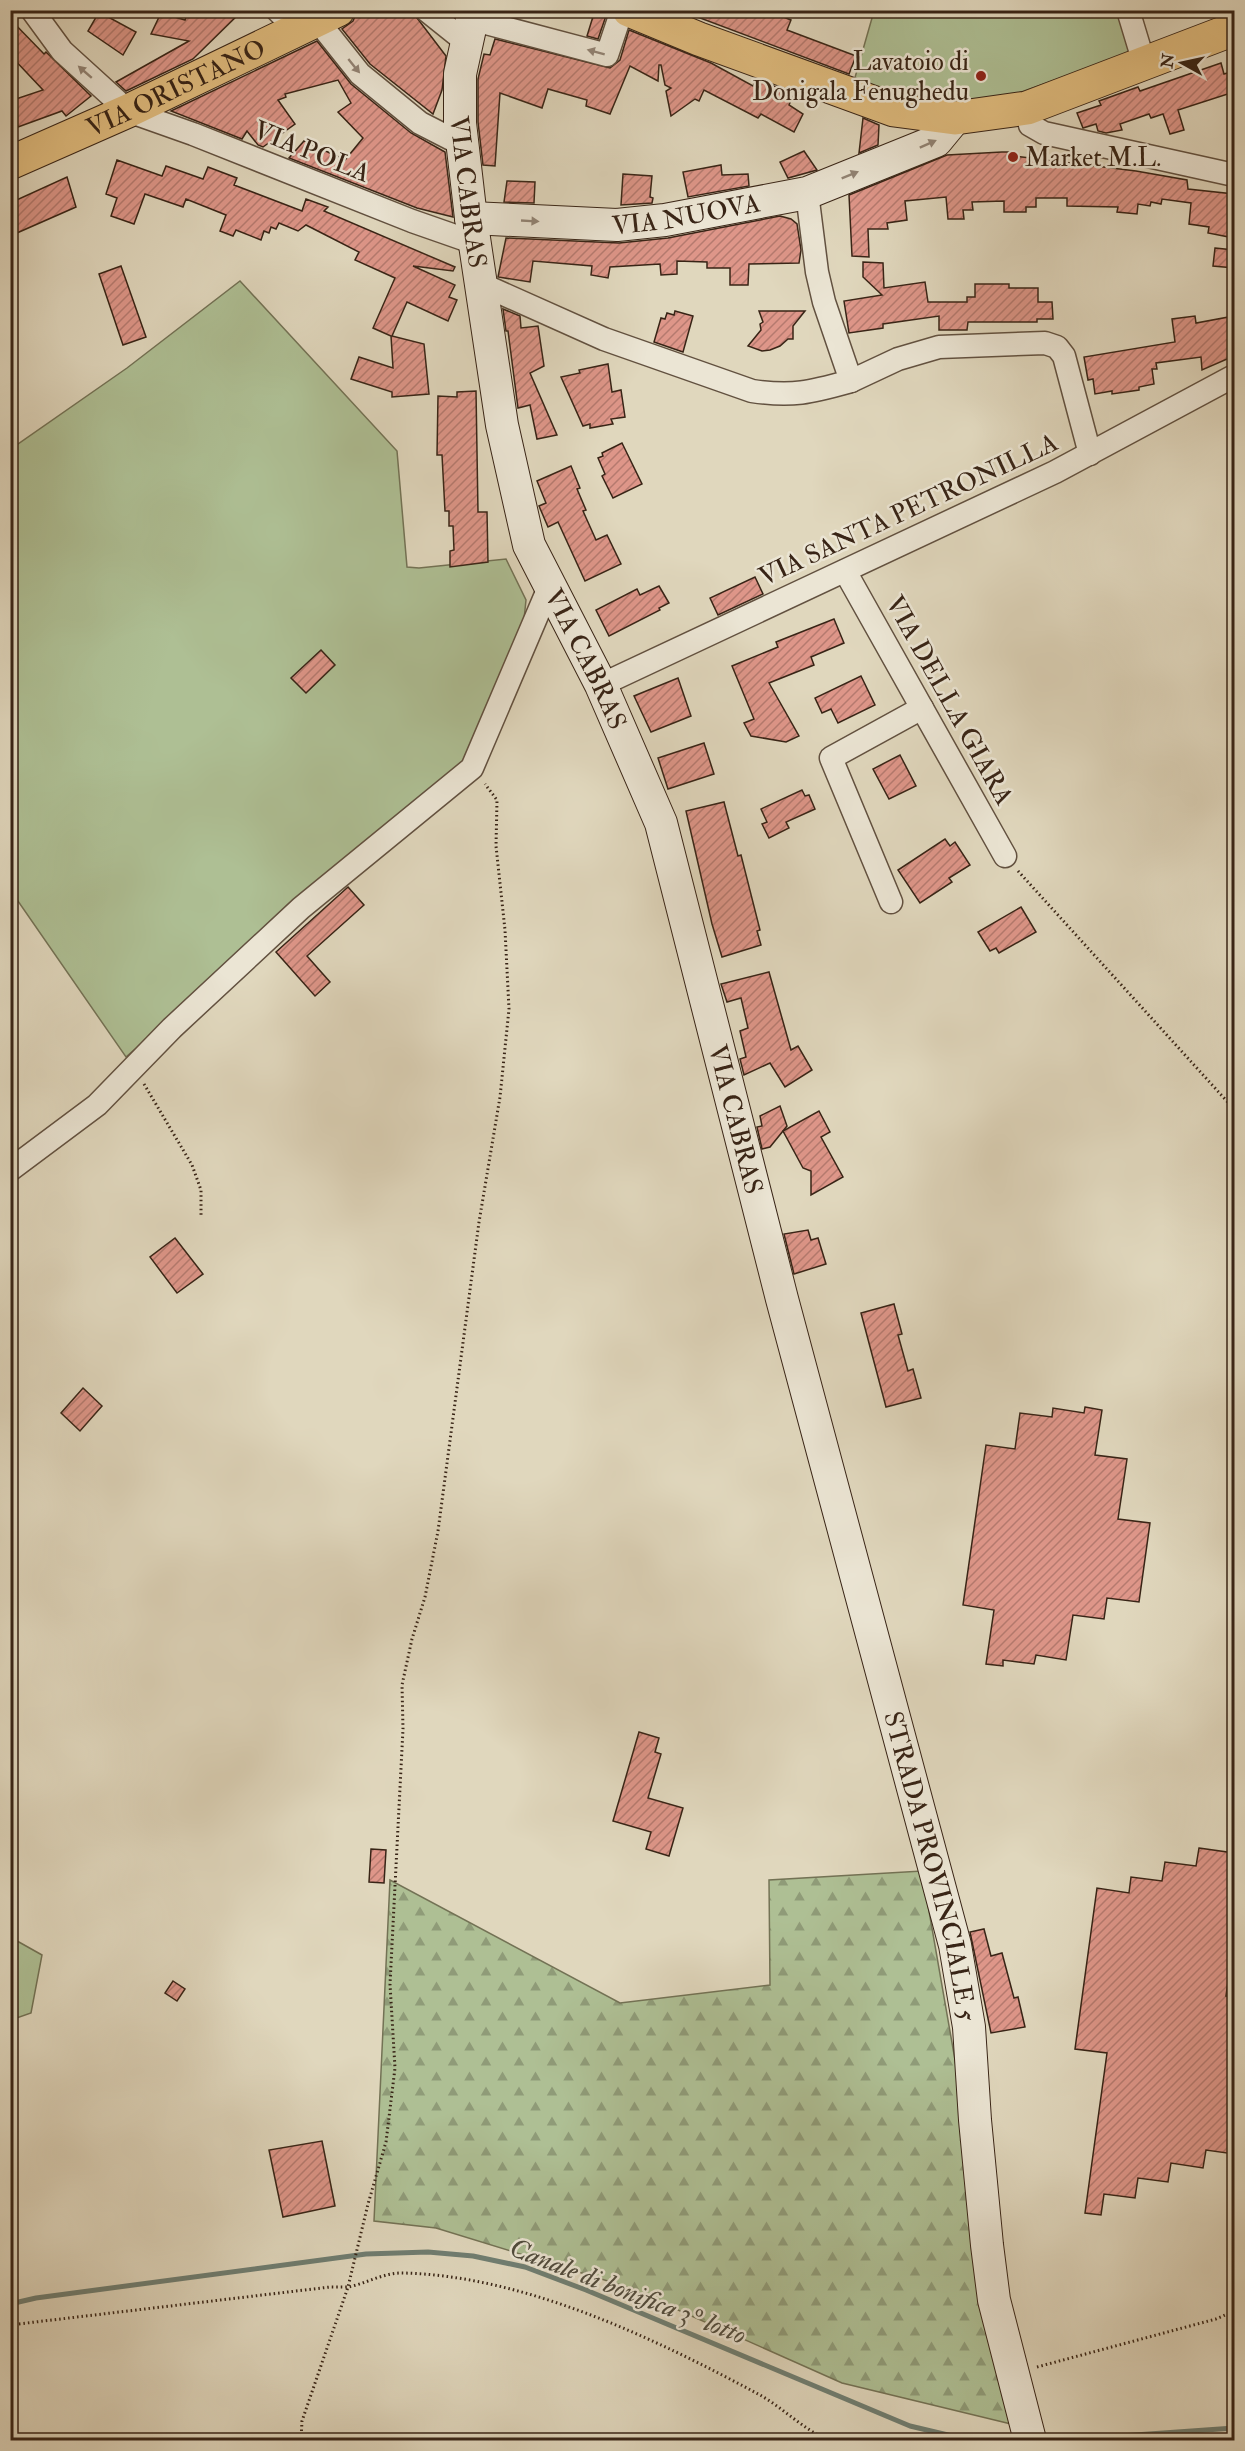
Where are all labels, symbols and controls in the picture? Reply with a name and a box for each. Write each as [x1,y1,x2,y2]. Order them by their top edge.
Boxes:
street label: VIA ORISTANO [82,32,271,144]
north arrow [1152,33,1212,93]
place label: Lavatoio di Donigala Fenughedu [752,46,969,108]
one-way arrow [587,47,605,56]
text: N [1157,52,1179,71]
one-way arrow [347,58,360,74]
one-way arrow [78,66,93,79]
marker: Lavatoio di Donigala Fenughedu [974,69,988,83]
street label: VIA POLA [249,114,375,190]
street label: VIA CABRAS [442,114,493,270]
one-way arrow [919,139,937,149]
place label: Market M.L. [1025,142,1161,174]
marker: Market M.L. [1006,150,1020,164]
one-way arrow [841,170,859,180]
street label: VIA NUOVA [610,187,763,242]
one-way arrow [520,217,539,226]
street label: VIA SANTA PETRONILLA [754,426,1063,593]
street label: VIA CABRAS [537,584,633,734]
street label: VIA DELLA GIARA [878,590,1020,811]
street label: VIA CABRAS [701,1041,770,1197]
street label: STRADA PROVINCIALE 5 [876,1708,983,2024]
water label: Canale di bonifica 3º lotto [505,2231,751,2352]

